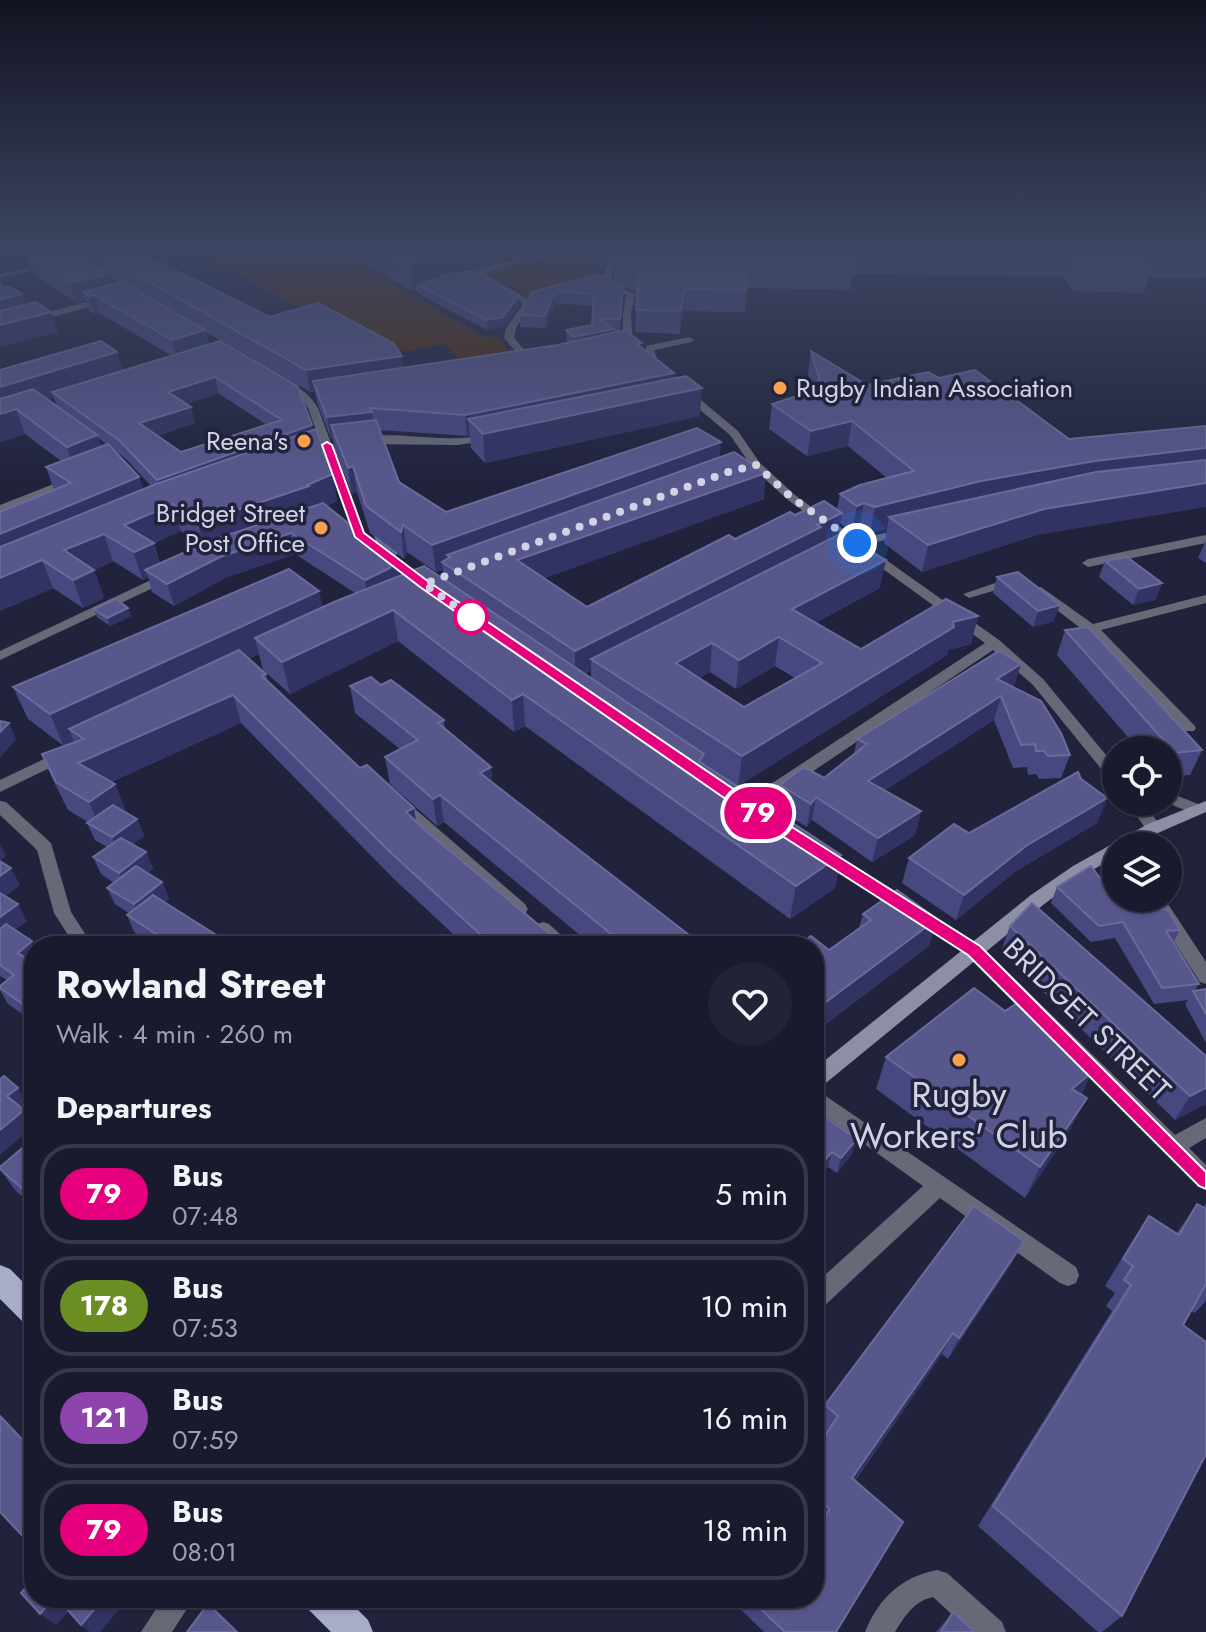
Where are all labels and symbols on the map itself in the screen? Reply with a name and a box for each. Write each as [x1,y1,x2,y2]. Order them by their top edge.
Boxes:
place label: Rugby Indian Association [796,369,1073,407]
marker: Rugby Indian Association [771,379,789,397]
place label: Reena's [206,422,288,460]
marker: Reena's [295,432,313,450]
place label: Bridget Street Post Office [156,494,306,562]
marker: Bridget Street Post Office [312,519,330,537]
your location [837,523,877,563]
unlabelled marker [454,600,488,634]
line badge: 79 [722,787,794,839]
street label: BRIDGET STREET [994,928,1180,1110]
marker: Rugby Workers' Club [950,1051,968,1069]
place label: Rugby Workers' Club [850,1068,1068,1161]

